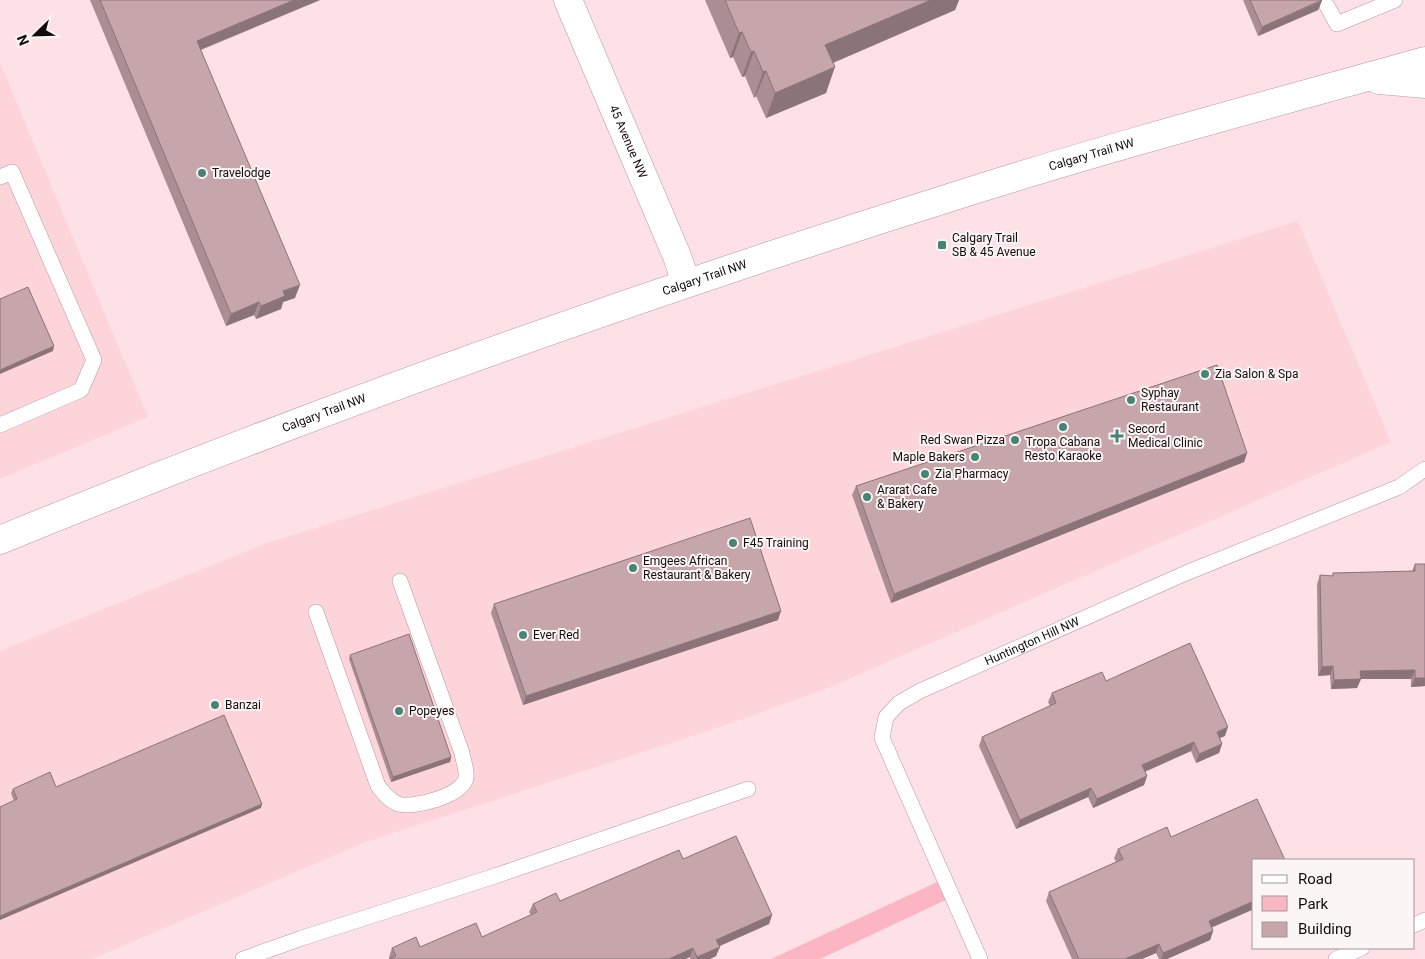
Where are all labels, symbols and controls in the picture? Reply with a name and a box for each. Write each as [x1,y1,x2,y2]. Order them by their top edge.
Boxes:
north arrow [10,10,60,60]
text: N [14,32,32,48]
street label: 45 Avenue NW [607,103,650,181]
street label: Calgary Trail NW [1047,135,1136,174]
place label: Travelodge [212,166,271,180]
marker: Travelodge [196,167,208,179]
place label: Calgary Trail SB & 45 Avenue [952,231,1036,259]
marker: Calgary Trail SB & 45 Avenue [936,239,948,251]
street label: Calgary Trail NW [661,257,749,298]
place label: Zia Salon & Spa [1215,367,1298,381]
marker: Zia Salon & Spa [1199,368,1211,380]
place label: Syphay Restaurant [1141,386,1199,414]
street label: Calgary Trail NW [280,391,368,435]
marker: Syphay Restaurant [1125,394,1137,406]
marker: Tropa Cabana Resto Karaoke [1057,421,1069,433]
place label: Secord Medical Clinic [1128,422,1203,450]
marker: Secord Medical Clinic [1110,429,1124,443]
place label: Red Swan Pizza [920,433,1005,447]
marker: Red Swan Pizza [1009,434,1021,446]
place label: Tropa Cabana Resto Karaoke [1024,435,1102,463]
place label: Maple Bakers [892,450,965,464]
marker: Maple Bakers [969,451,981,463]
place label: Zia Pharmacy [935,467,1009,481]
marker: Zia Pharmacy [919,468,931,480]
place label: Ararat Cafe & Bakery [877,483,937,511]
marker: Ararat Cafe & Bakery [861,491,873,503]
place label: F45 Training [743,536,809,550]
marker: F45 Training [727,537,739,549]
place label: Emgees African Restaurant & Bakery [643,554,751,582]
marker: Emgees African Restaurant & Bakery [627,562,639,574]
street label: Huntington Hill NW [983,614,1082,668]
place label: Ever Red [533,628,579,642]
marker: Ever Red [517,629,529,641]
place label: Banzai [225,698,261,712]
marker: Banzai [209,699,221,711]
place label: Popeyes [409,704,455,718]
marker: Popeyes [393,705,405,717]
legend [1252,859,1415,949]
text: Road [1298,870,1332,888]
text: Park [1298,895,1329,913]
text: Building [1298,920,1352,938]

